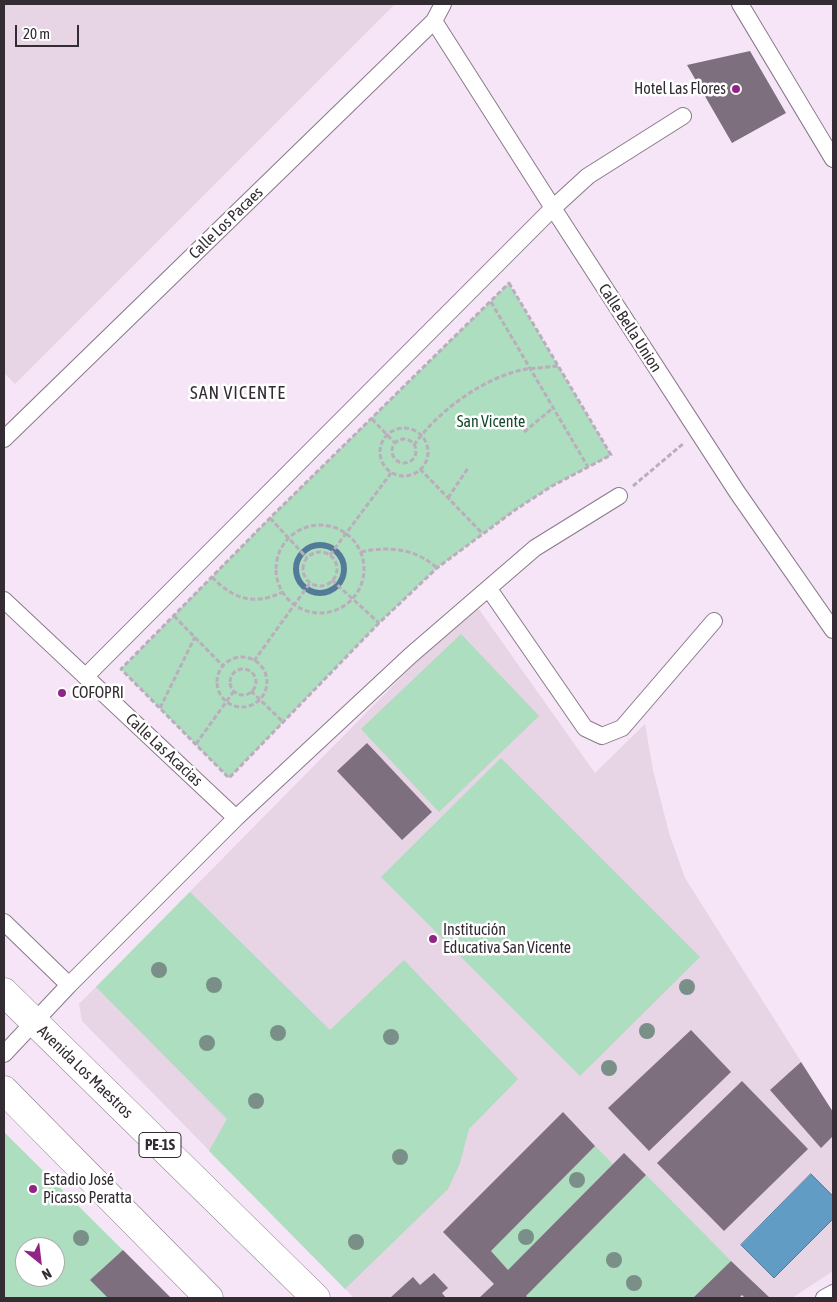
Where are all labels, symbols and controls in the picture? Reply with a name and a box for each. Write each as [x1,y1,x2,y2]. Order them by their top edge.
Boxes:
scale bar [18,15,81,47]
text: 20 m [23,25,50,42]
place label: Hotel Las Flores [634,79,726,99]
marker: Hotel Las Flores [730,83,742,95]
street label: Calle Los Pacaes [185,183,267,263]
street label: Calle Bella Union [594,280,666,376]
district label: SAN VICENTE [189,382,287,404]
park label: San Vicente [457,412,525,432]
place label: COFOPRI [72,683,124,703]
marker: COFOPRI [56,687,68,699]
street label: Calle Las Acacias [122,710,206,790]
place label: Institución Educativa San Vicente [443,920,571,958]
marker: Institución Educativa San Vicente [427,933,439,945]
street label: Avenida Los Maestros [33,1022,137,1122]
road number: PE-1S [139,1132,181,1158]
place label: Estadio José Picasso Peratta [43,1170,132,1208]
marker: Estadio José Picasso Peratta [27,1183,39,1195]
north arrow [15,1237,65,1287]
text: N [39,1265,54,1283]

